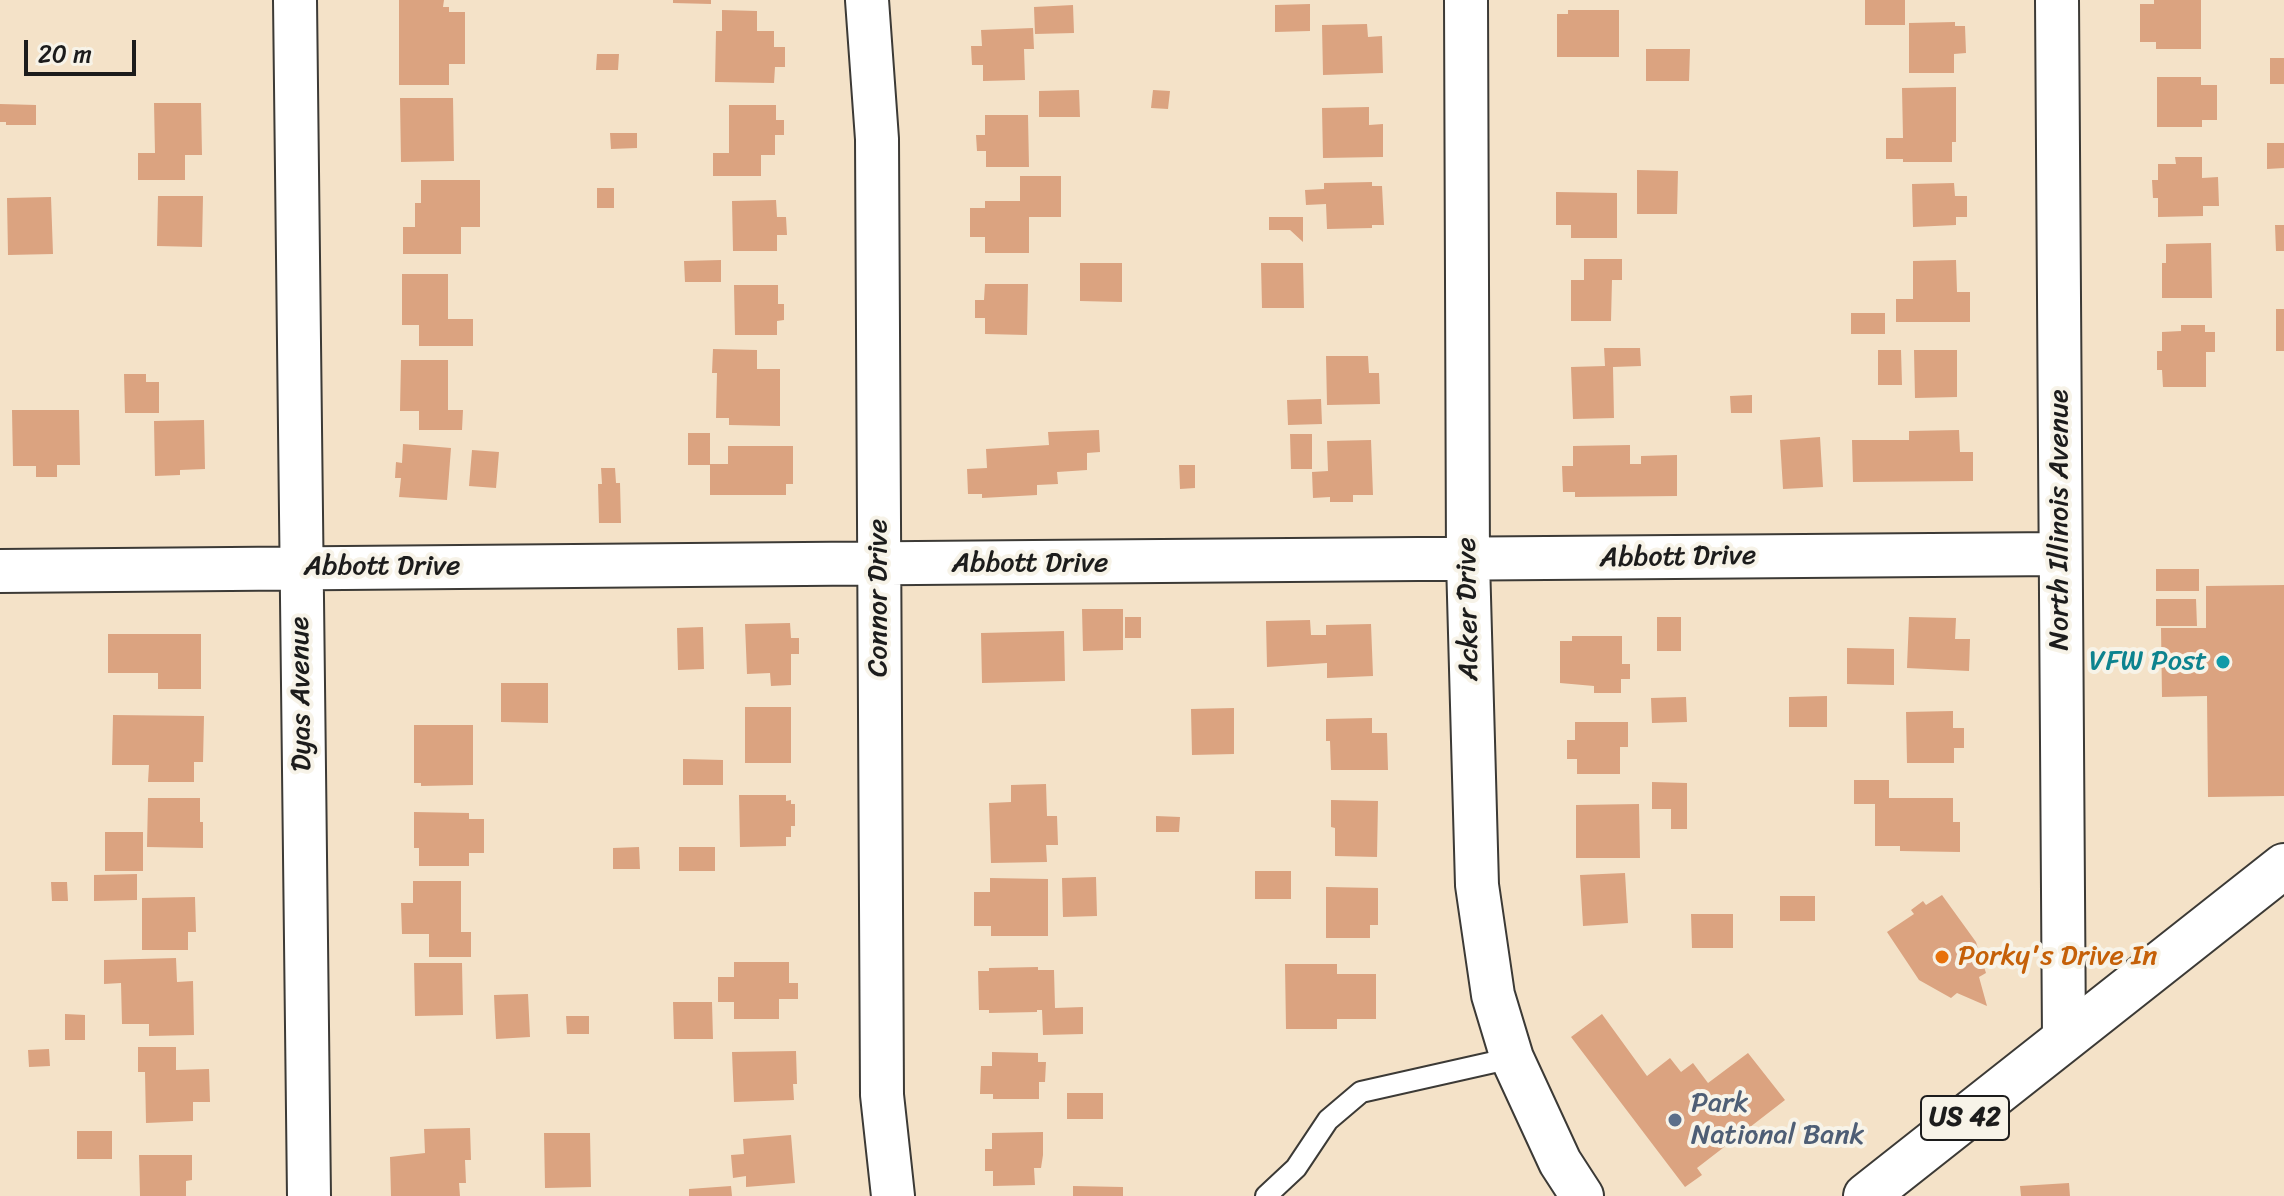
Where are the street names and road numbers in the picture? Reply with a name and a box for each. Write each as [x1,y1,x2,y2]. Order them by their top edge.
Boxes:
street label: North Illinois Avenue [2043,390,2077,650]
street label: Connor Drive [862,519,896,677]
street label: Acker Drive [1451,537,1487,681]
street label: Abbott Drive [1599,540,1757,576]
street label: Abbott Drive [952,547,1108,581]
street label: Abbott Drive [304,550,460,584]
street label: Dyas Avenue [284,616,320,772]
road number: US 42 [1921,1096,2009,1140]

